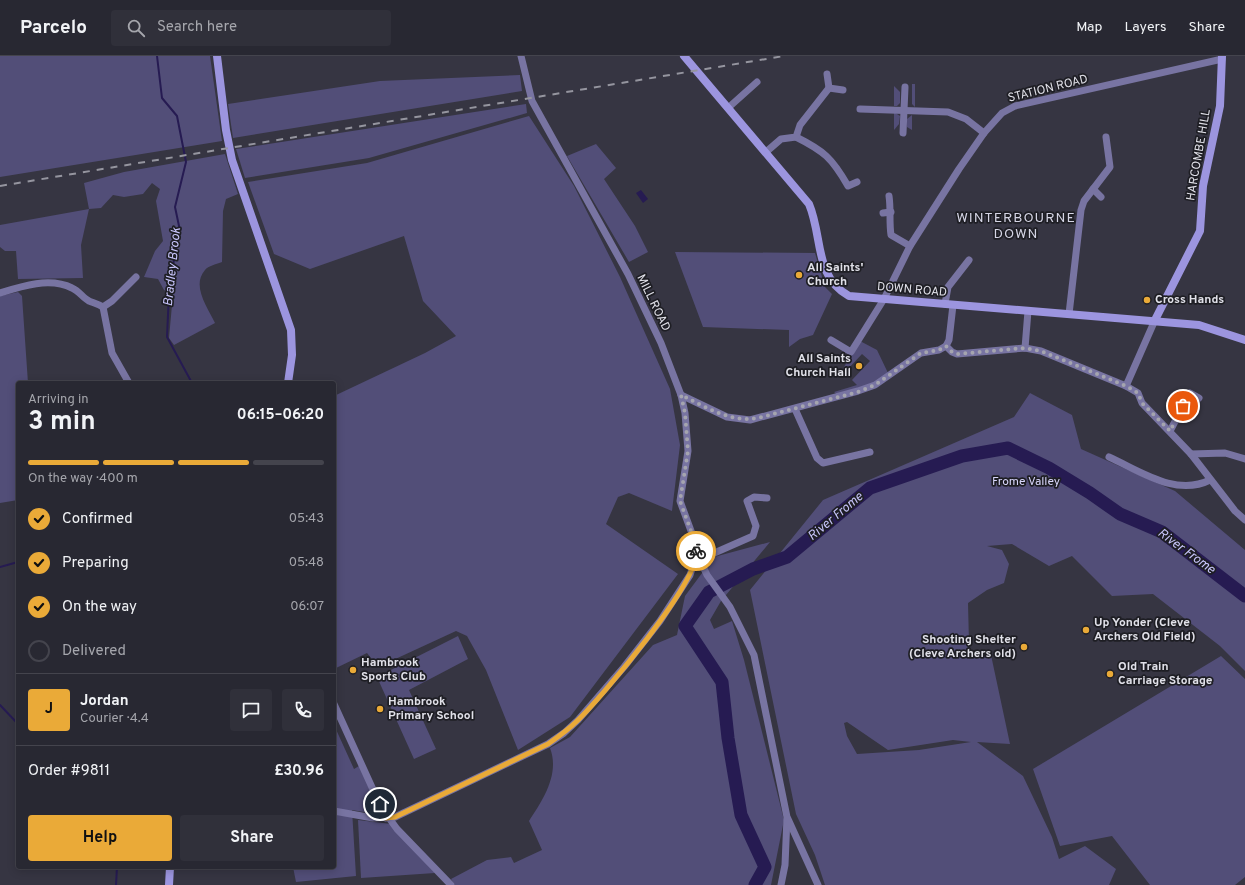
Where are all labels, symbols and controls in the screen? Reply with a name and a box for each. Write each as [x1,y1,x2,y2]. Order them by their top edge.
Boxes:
search box [111,10,391,46]
text: Parcelo [20,16,87,40]
icon: search [125,17,147,39]
text: Search here [157,18,237,37]
text: Map [1076,19,1102,36]
text: Layers [1124,19,1166,36]
text: Share [1188,19,1225,36]
street label: STATION ROAD [1006,71,1090,107]
street label: HARCOMBE HILL [1183,108,1215,202]
district label: WINTERBOURNE DOWN [956,210,1076,243]
water label: Bradley Brook [161,226,185,307]
place label: All Saints' Church [807,260,863,290]
marker: All Saints' Church [794,270,804,280]
street label: MILL ROAD [632,272,674,334]
street label: DOWN ROAD [876,279,948,301]
place label: Cross Hands [1155,292,1224,308]
marker: Cross Hands [1142,295,1152,305]
place label: All Saints Church Hall [785,351,851,381]
marker: All Saints Church Hall [854,361,864,371]
pin [1166,389,1200,423]
text: Arriving in [28,392,89,408]
icon: bag [1172,395,1194,417]
text: 3 min [28,406,96,439]
text: 06:15–06:20 [237,406,324,425]
text: On the way · 400 m [28,471,138,487]
park label: Frome Valley [992,474,1060,490]
water label: River Frome [805,489,867,545]
icon: check [28,508,50,530]
text: Confirmed [62,510,133,529]
text: 05:43 [289,511,324,527]
water label: River Frome [1154,526,1218,578]
courier [676,531,716,571]
icon: bike [685,540,707,562]
icon: check [28,552,50,574]
text: Preparing [62,554,129,573]
text: 05:48 [289,555,324,571]
icon: check [28,596,50,618]
text: On the way [62,598,137,617]
text: 06:07 [290,599,324,615]
place label: Up Yonder (Cleve Archers Old Field) [1094,615,1195,645]
marker: Up Yonder (Cleve Archers Old Field) [1081,625,1091,635]
place label: Shooting Shelter (Cleve Archers old) [909,632,1016,662]
text: Delivered [62,642,126,661]
marker: Shooting Shelter (Cleve Archers old) [1019,642,1029,652]
place label: Hambrook Sports Club [361,655,426,685]
place label: Old Train Carriage Storage [1118,659,1213,689]
marker: Hambrook Sports Club [348,665,358,675]
marker: Old Train Carriage Storage [1105,669,1115,679]
button: chat [230,689,272,731]
button: phone [282,689,324,731]
text: Jordan [80,692,129,711]
place label: Hambrook Primary School [388,694,474,724]
text: J [45,700,53,719]
marker: Hambrook Primary School [375,704,385,714]
text: Courier · 4.4 [80,711,149,727]
text: Order #9811 [28,762,110,781]
text: £30.96 [274,762,324,781]
pin [363,787,397,821]
icon: home [369,793,391,815]
button: Help [28,815,172,861]
button: Share [180,815,324,861]

